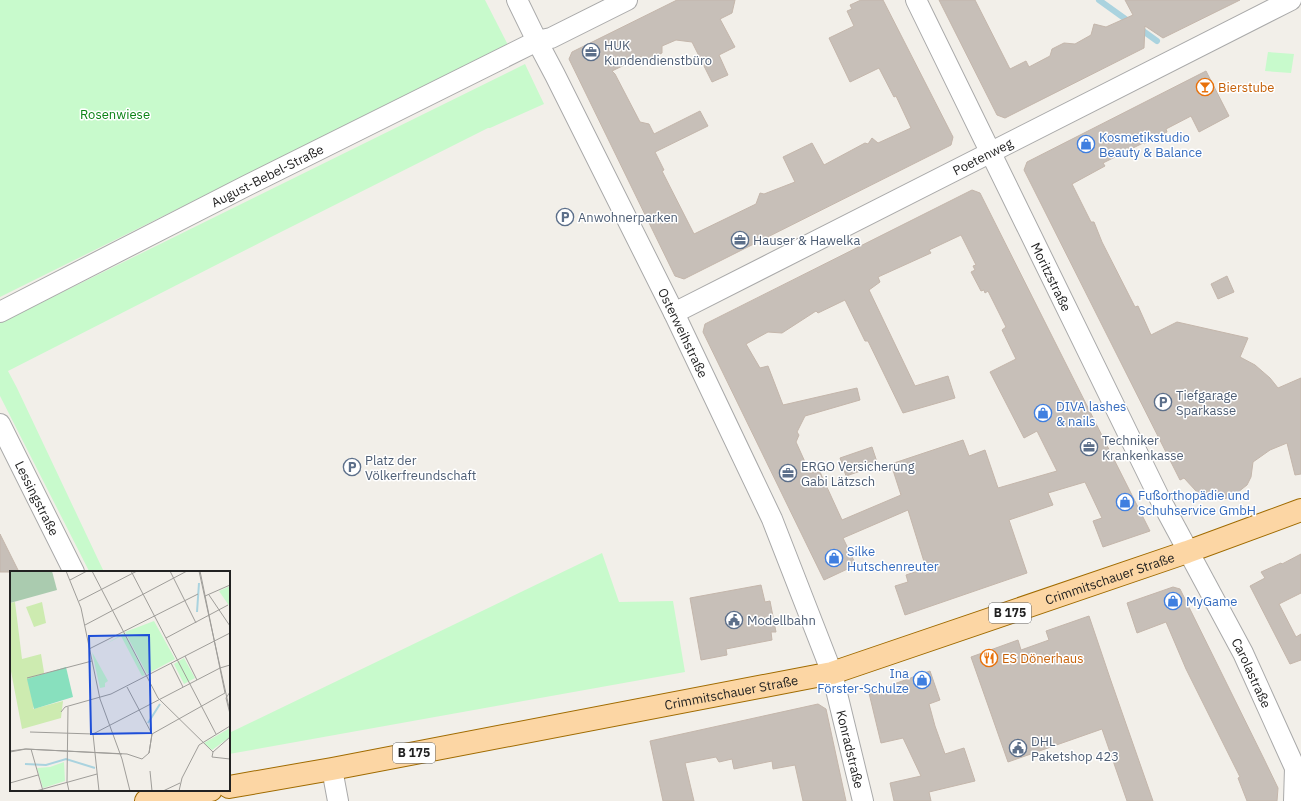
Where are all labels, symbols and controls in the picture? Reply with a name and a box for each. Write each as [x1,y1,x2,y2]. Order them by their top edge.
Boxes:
place label: HUK Kundendienstbüro [604,37,712,69]
office icon: HUK Kundendienstbüro [581,42,601,62]
bar icon: Bierstube [1195,77,1215,97]
place label: Bierstube [1218,79,1275,96]
park label: Rosenwiese [80,106,150,123]
place label: Kosmetikstudio Beauty & Balance [1099,129,1202,161]
shop icon: Kosmetikstudio Beauty & Balance [1076,134,1096,154]
street label: Poetenweg [950,135,1016,179]
street label: August-Bebel-Straße [208,141,326,211]
parking icon: Anwohnerparken [555,207,575,227]
place label: Anwohnerparken [578,209,678,226]
office icon: Hauser & Hawelka [730,230,750,250]
place label: Hauser & Hawelka [753,232,860,249]
street label: Moritzstraße [1027,240,1075,314]
street label: Osterweihstraße [654,285,712,381]
place label: Tiefgarage Sparkasse [1176,387,1237,419]
parking icon: Tiefgarage Sparkasse [1153,392,1173,412]
place label: DIVA lashes & nails [1056,398,1126,430]
shop icon: DIVA lashes & nails [1033,403,1053,423]
place label: Techniker Krankenkasse [1102,432,1184,464]
office icon: Techniker Krankenkasse [1079,437,1099,457]
place label: Platz der Völkerfreundschaft [365,452,476,484]
parking icon: Platz der Völkerfreundschaft [342,457,362,477]
street label: Lessingstraße [11,458,63,539]
place label: ERGO Versicherung Gabi Lätzsch [801,458,915,490]
office icon: ERGO Versicherung Gabi Lätzsch [778,463,798,483]
place label: Fußorthopädie und Schuhservice GmbH [1138,487,1256,519]
shop icon: Fußorthopädie und Schuhservice GmbH [1115,492,1135,512]
place label: Silke Hutschenreuter [847,543,939,575]
shop icon: Silke Hutschenreuter [824,548,844,568]
street label: Crimmitschauer Straße [1043,549,1177,609]
inset map [10,571,230,791]
shop icon: MyGame [1163,591,1183,611]
place label: MyGame [1186,593,1238,610]
road number: B 175 [989,603,1031,623]
public building icon: Modellbahn [724,610,744,630]
place label: Modellbahn [747,612,816,629]
street label: Carolastraße [1227,635,1275,711]
restaurant icon: ES Dönerhaus [979,648,999,668]
place label: ES Dönerhaus [1002,650,1084,667]
place label: Ina Förster-Schulze [817,665,909,697]
shop icon: Ina Förster-Schulze [912,670,932,690]
street label: Crimmitschauer Straße [663,672,799,714]
street label: Konradstraße [832,709,868,790]
place label: DHL Paketshop 423 [1031,733,1119,765]
public building icon: DHL Paketshop 423 [1008,738,1028,758]
road number: B 175 [393,743,435,763]

